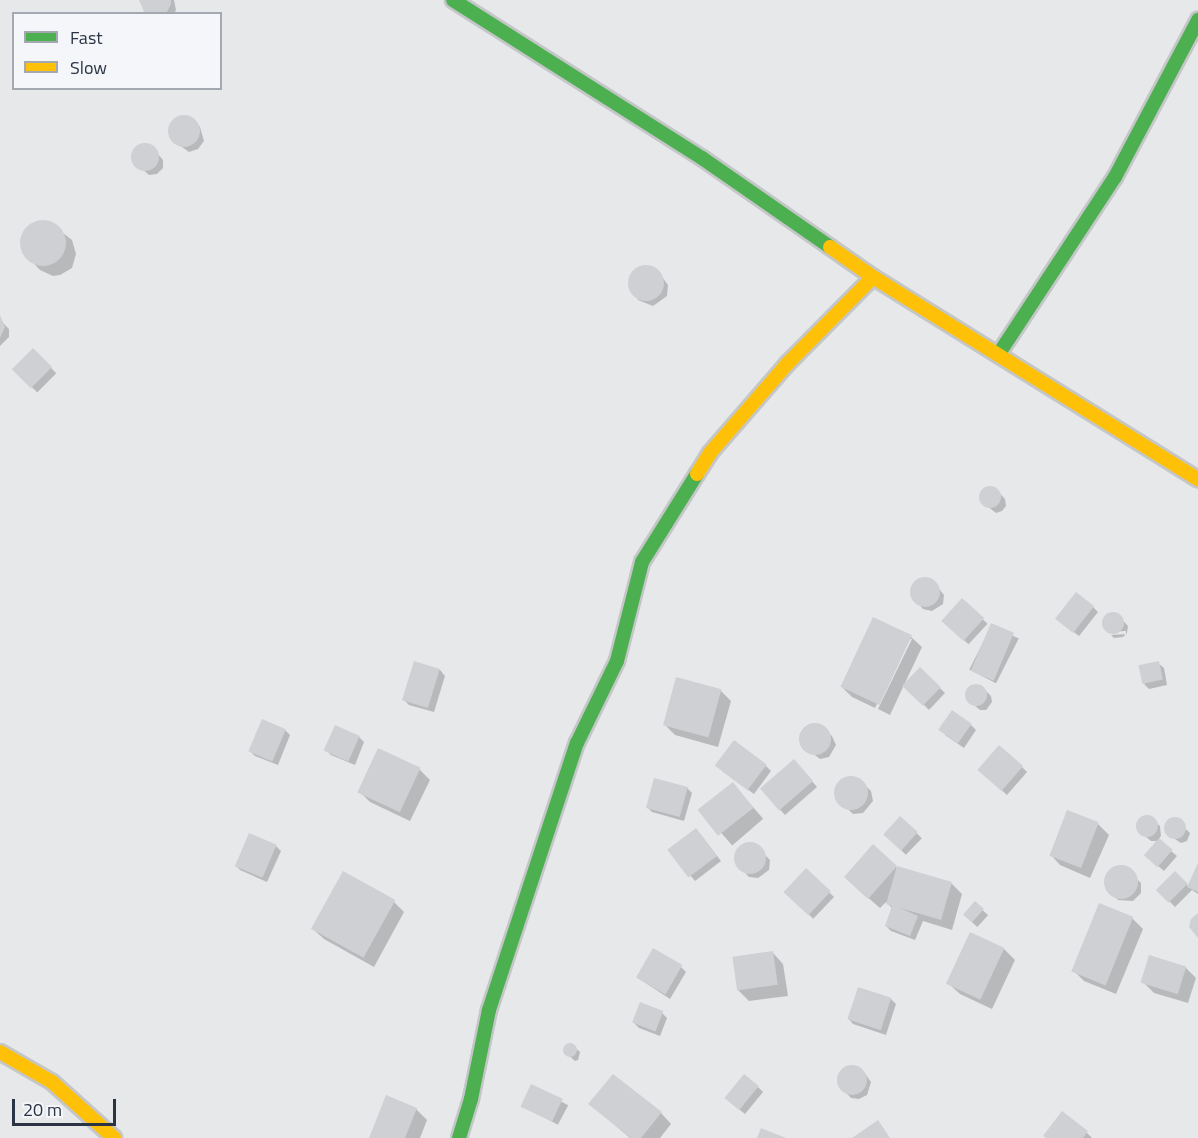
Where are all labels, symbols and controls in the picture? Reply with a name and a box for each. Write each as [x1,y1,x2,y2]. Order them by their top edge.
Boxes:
legend [12,12,222,90]
text: Fast [70,24,103,51]
text: Slow [70,54,107,81]
scale bar [15,1087,118,1125]
text: 20 m [23,1096,62,1123]

